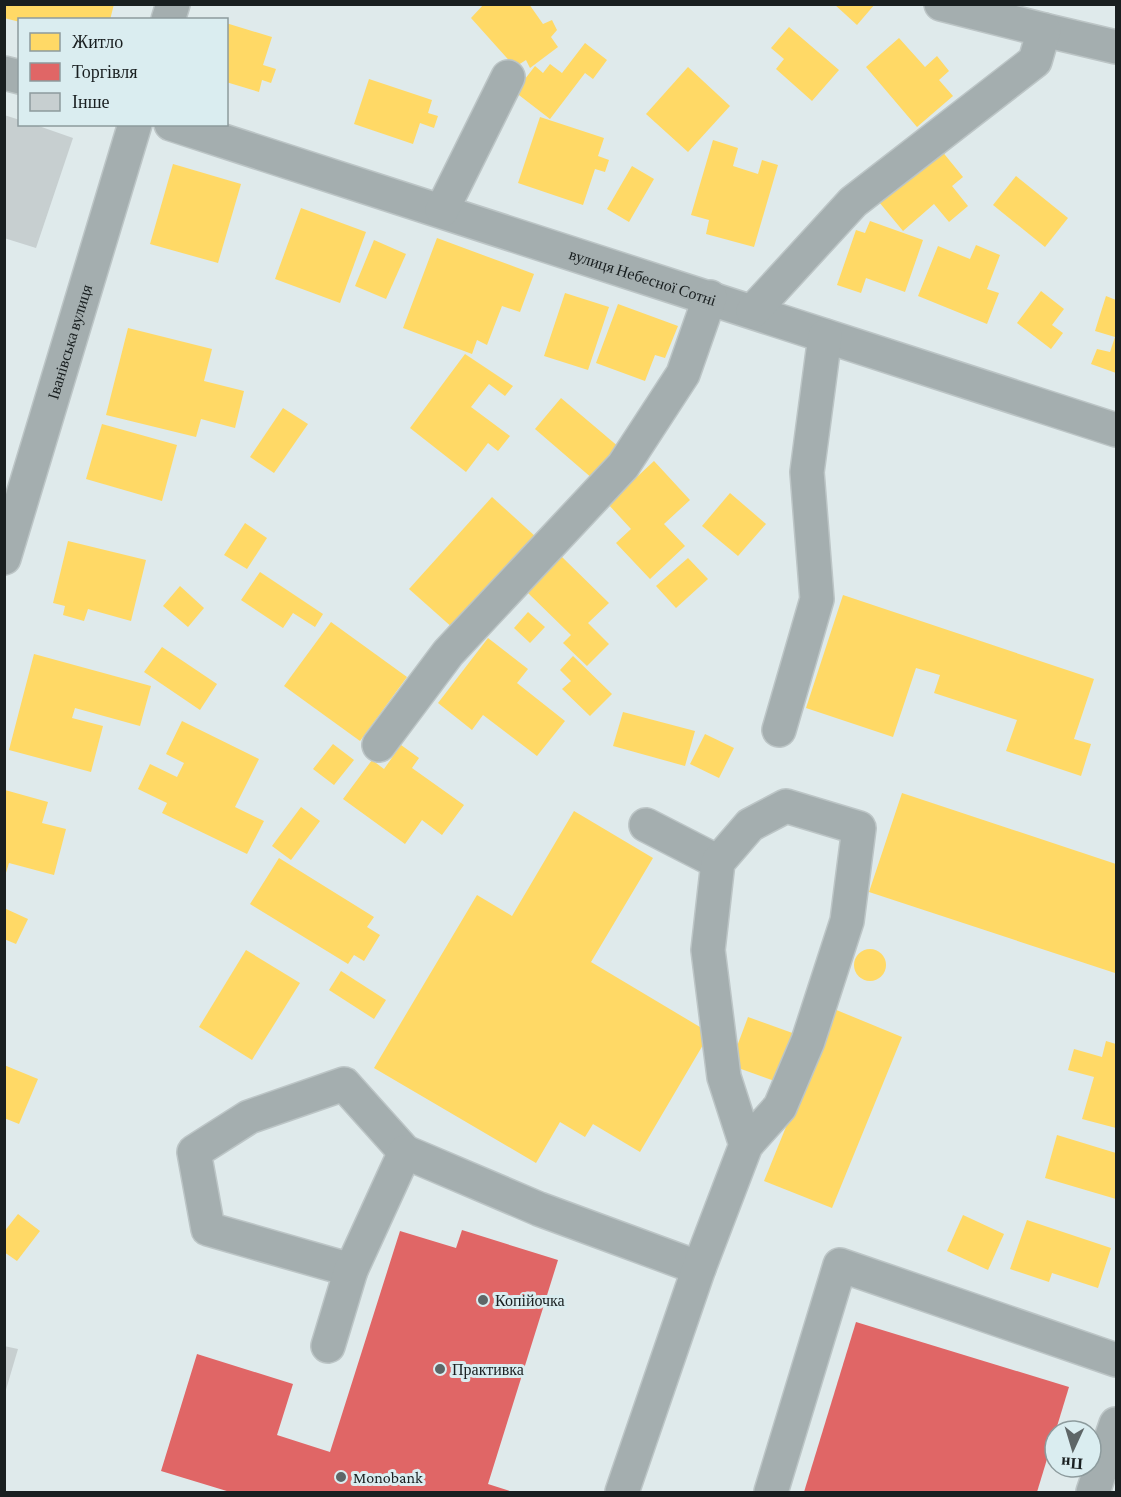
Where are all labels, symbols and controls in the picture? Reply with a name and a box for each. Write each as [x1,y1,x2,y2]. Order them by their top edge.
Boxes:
legend [18,18,228,126]
text: Житло [72,32,123,52]
text: Торгівля [72,62,138,82]
text: Інше [72,92,109,112]
street label: вулиця Небесної Сотні [567,245,719,309]
street label: Іванівська вулиця [44,282,95,401]
place label: Копійочка [495,1292,565,1309]
marker: Копійочка [476,1293,490,1307]
place label: Практивка [452,1361,524,1379]
marker: Практивка [433,1362,447,1376]
north arrow [1043,1419,1103,1479]
text: Пн [1061,1454,1083,1473]
place label: Monobank [353,1469,423,1486]
marker: Monobank [334,1470,348,1484]

